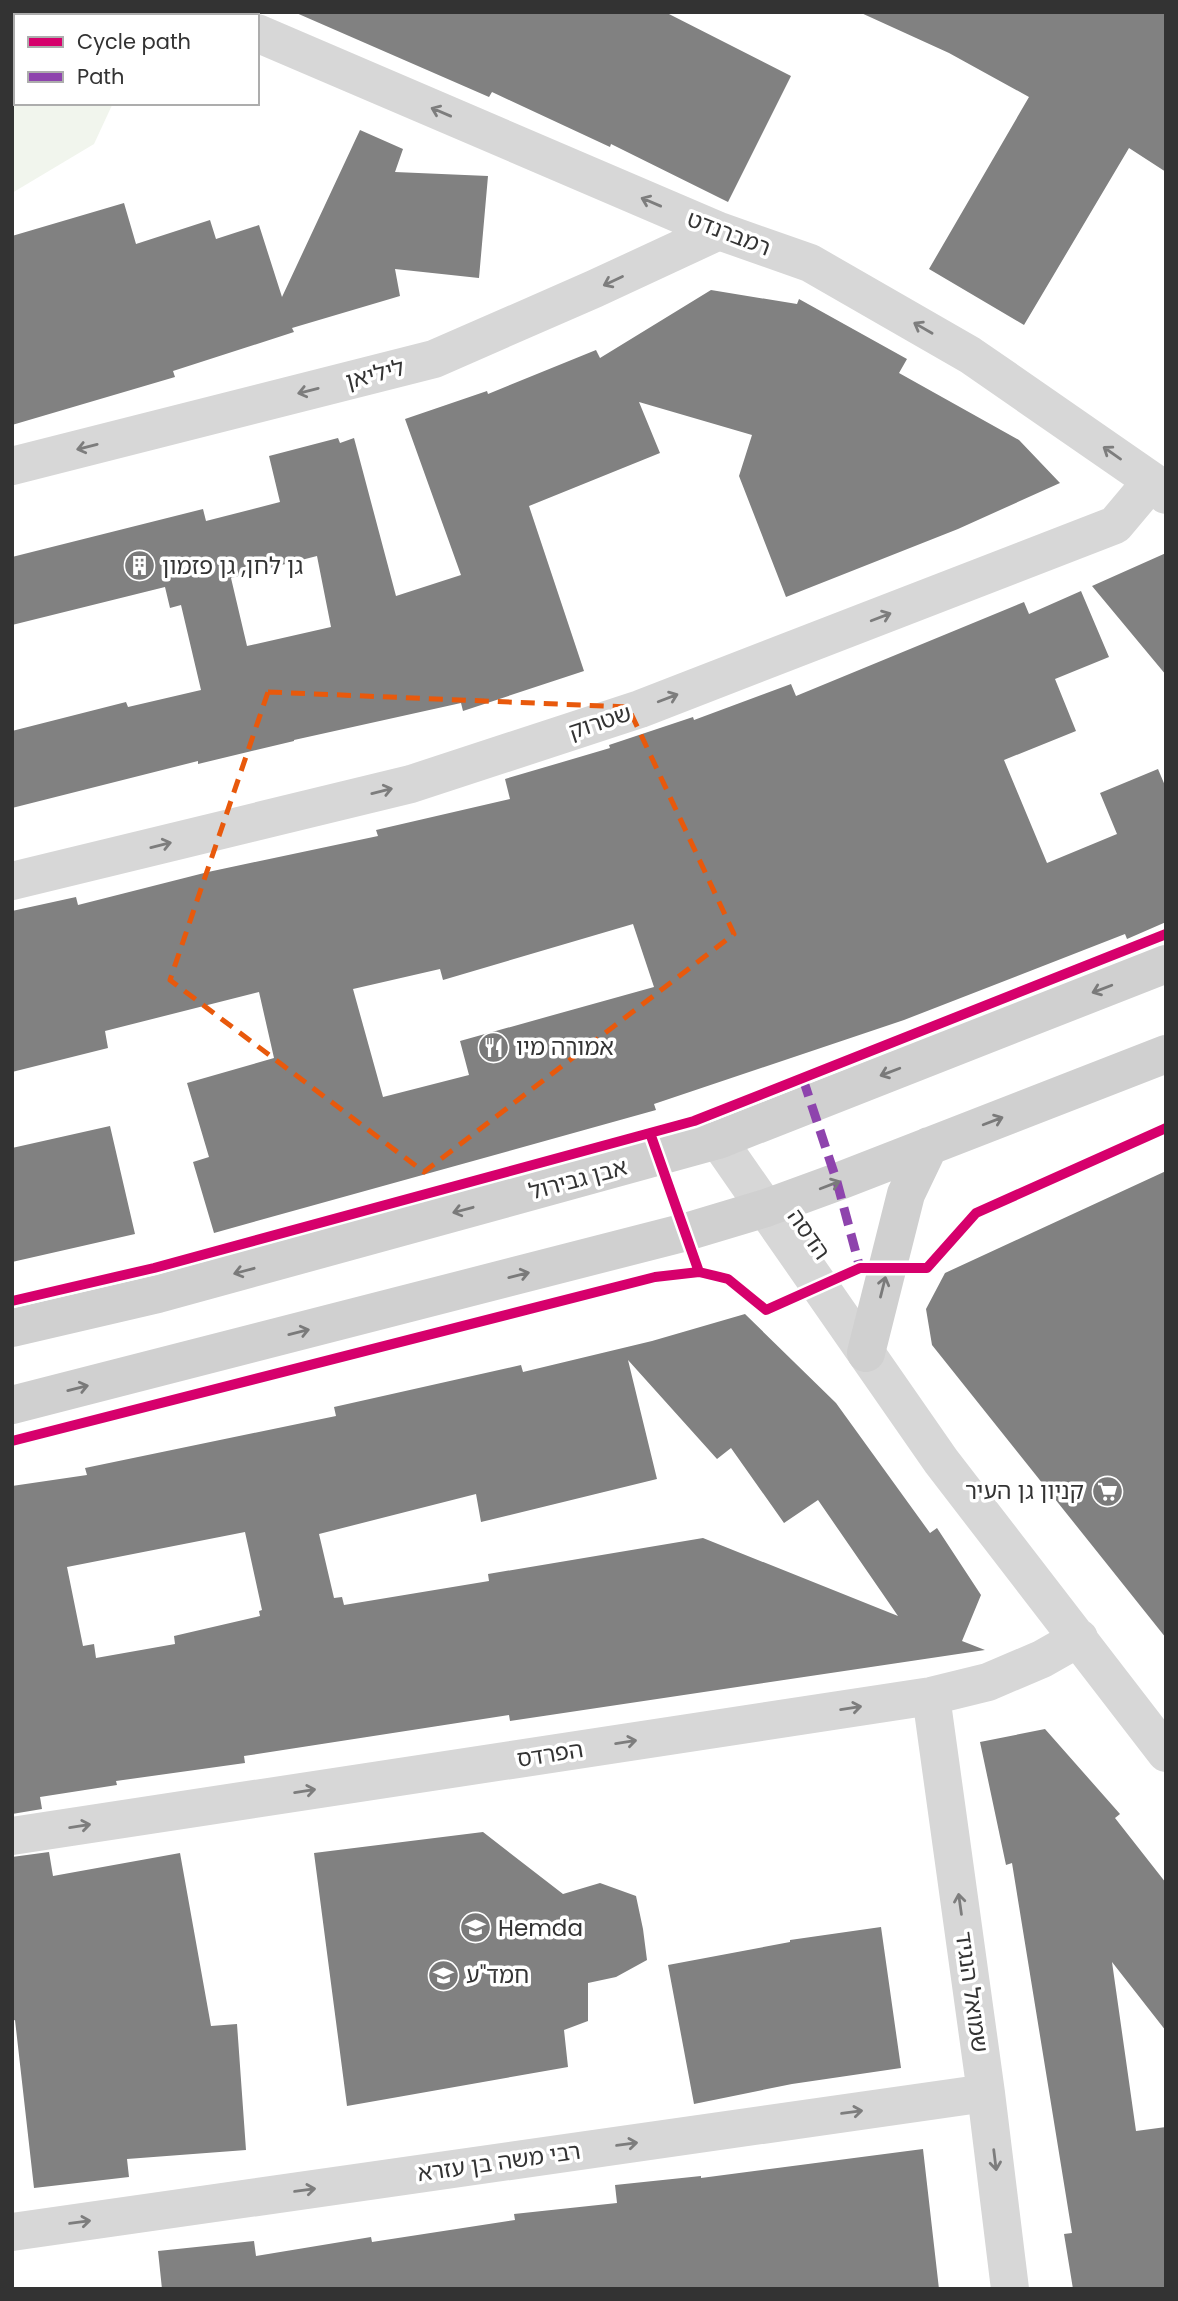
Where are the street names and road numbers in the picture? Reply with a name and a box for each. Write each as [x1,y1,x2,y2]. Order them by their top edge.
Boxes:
street label: רמברנדט [683,202,775,264]
street label: ליליאן [342,351,408,397]
street label: שטרוק [564,697,636,747]
street label: אבן גבירול [525,1151,631,1207]
street label: הדסה [780,1202,838,1266]
street label: הפרדס [515,1733,585,1775]
street label: שמואל הנגיד [948,1930,996,2054]
street label: רבי משה בן עזרא [415,2135,583,2189]

